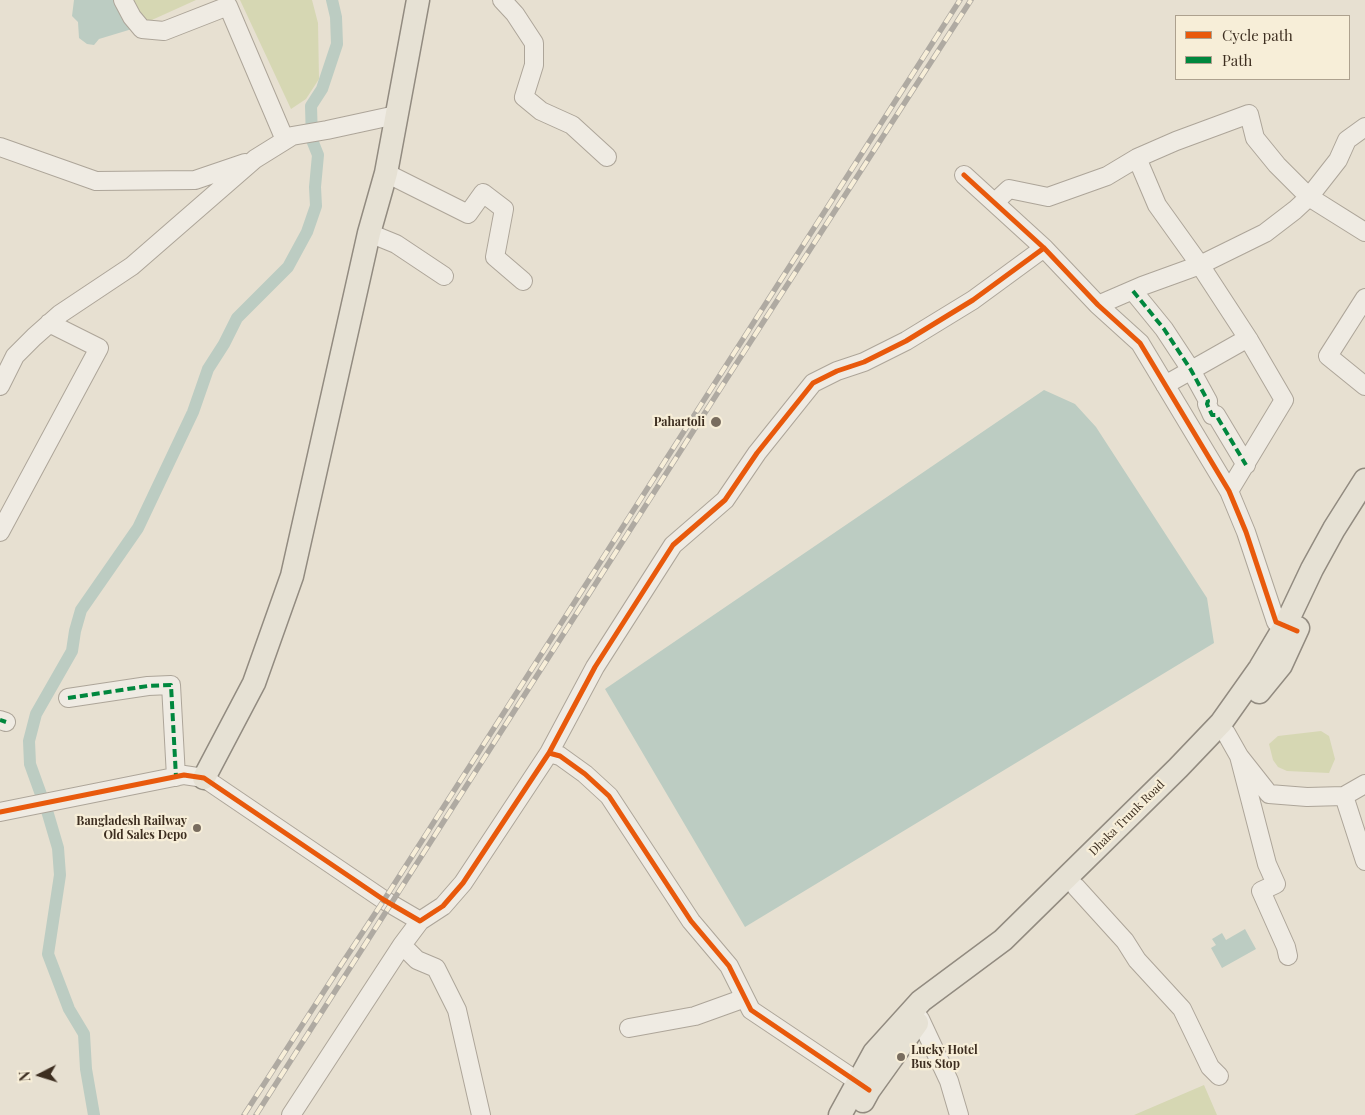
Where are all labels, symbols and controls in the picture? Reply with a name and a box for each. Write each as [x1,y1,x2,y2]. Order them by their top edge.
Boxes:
legend [1175,15,1350,80]
text: Cycle path [1222,25,1293,45]
text: Path [1222,50,1252,70]
place label: Pahartoli [654,415,705,429]
marker: Pahartoli [709,415,723,429]
street label: Dhaka Trunk Road [1086,777,1168,859]
place label: Bangladesh Railway Old Sales Depo [76,814,187,842]
marker: Bangladesh Railway Old Sales Depo [191,822,203,834]
place label: Lucky Hotel Bus Stop [911,1043,978,1071]
north arrow [15,1050,65,1100]
marker: Lucky Hotel Bus Stop [895,1051,907,1063]
text: N [15,1070,34,1082]

